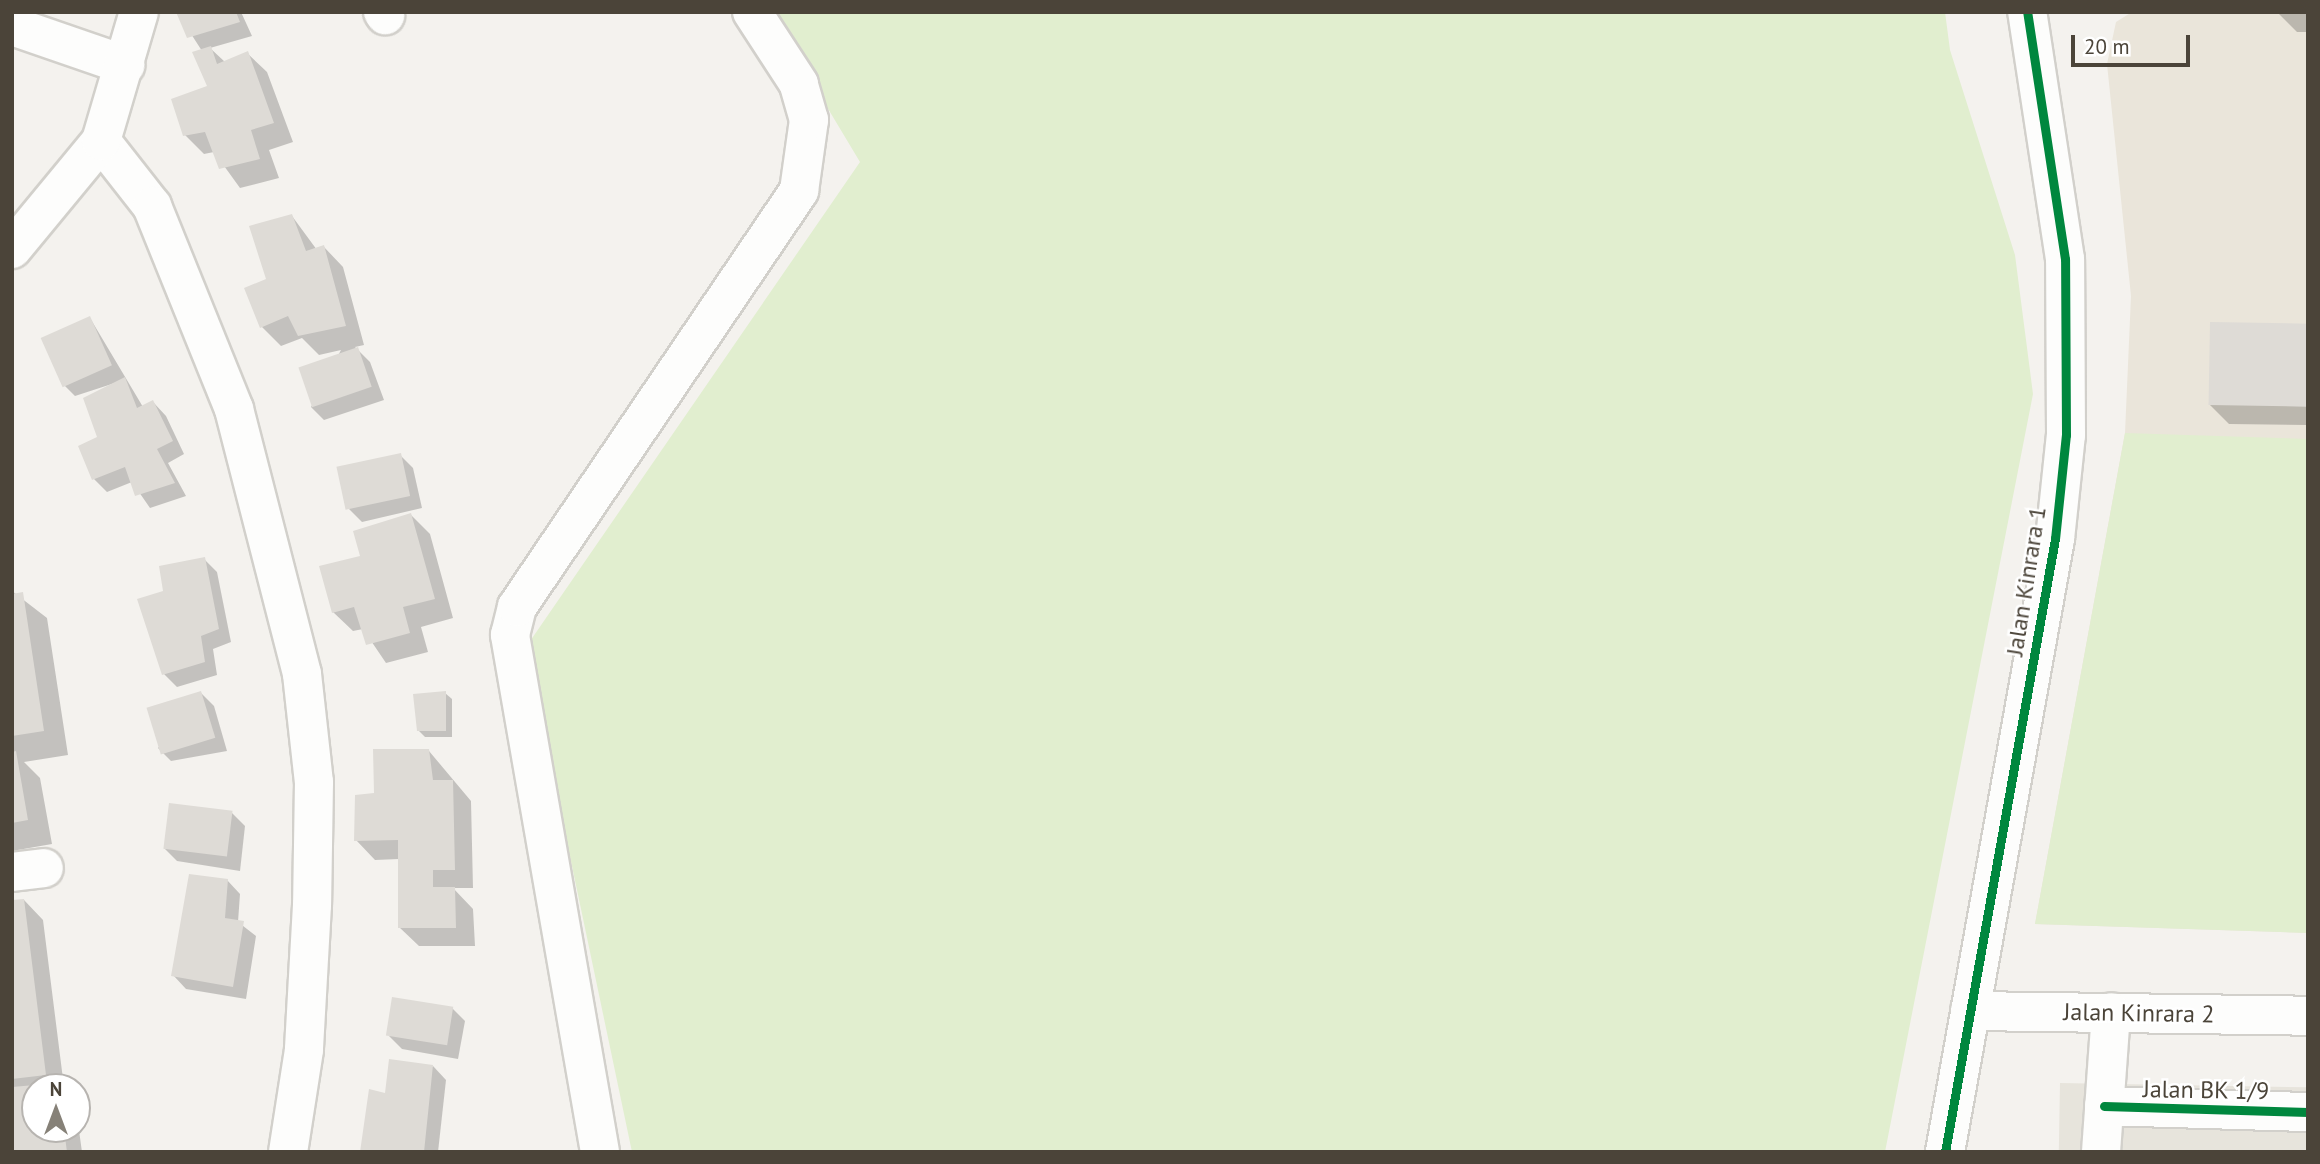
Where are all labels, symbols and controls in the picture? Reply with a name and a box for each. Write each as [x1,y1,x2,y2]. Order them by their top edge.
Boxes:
scale bar [2075,21,2194,65]
text: 20 m [2084,33,2130,60]
street label: Jalan Kinrara 1 [2000,504,2052,658]
street label: Jalan Kinrara 2 [2063,997,2215,1029]
north arrow [21,1073,91,1143]
street label: Jalan BK 1/9 [2142,1074,2270,1106]
text: N [50,1077,62,1101]

